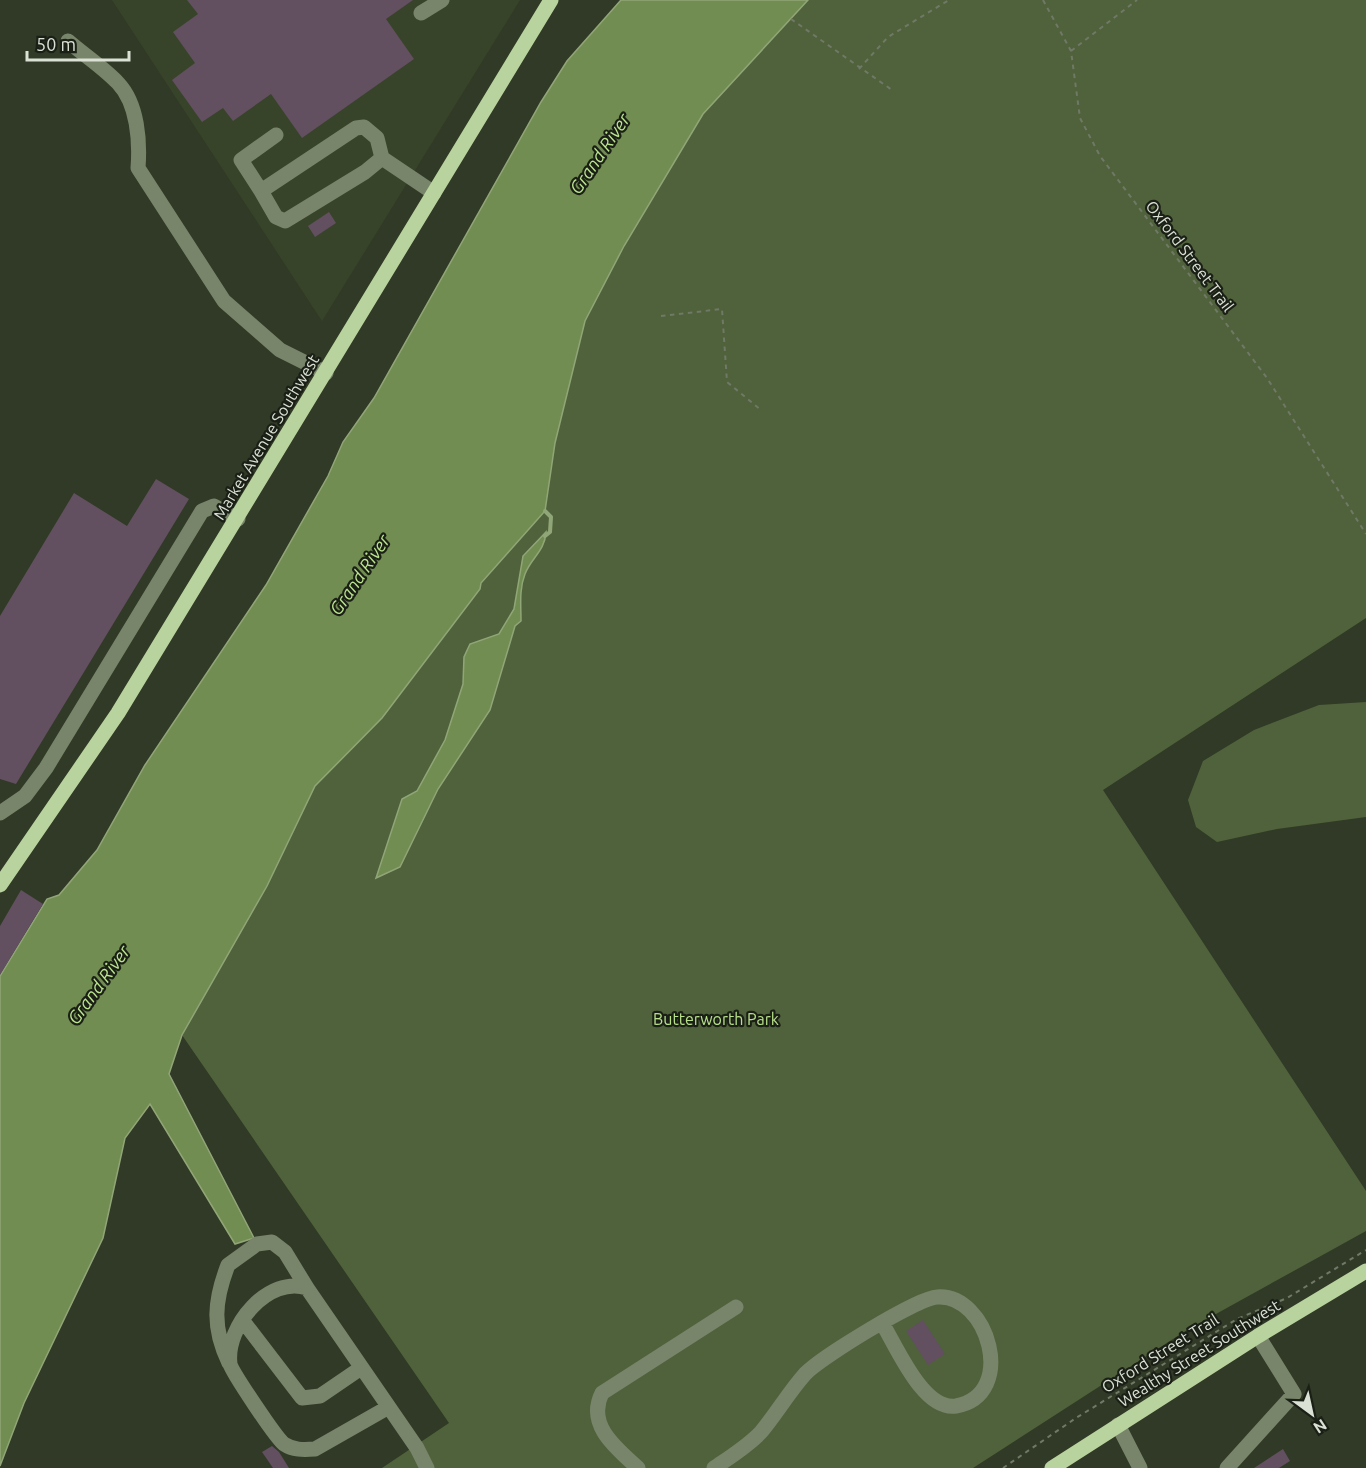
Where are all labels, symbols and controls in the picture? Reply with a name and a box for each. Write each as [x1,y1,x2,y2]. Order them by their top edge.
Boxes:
scale bar [27,24,129,62]
text: 50 m [36,34,76,54]
water label: Grand River [565,109,634,197]
street label: Oxford Street Trail [1142,197,1238,315]
street label: Market Avenue Southwest [210,351,323,523]
water label: Grand River [325,530,394,618]
water label: Grand River [63,940,134,1028]
park label: Butterworth Park [653,1010,779,1028]
street label: Wealthy Street Southwest [1115,1295,1284,1410]
street label: Oxford Street Trail [1098,1310,1222,1396]
north arrow [1282,1384,1342,1444]
text: N [1310,1416,1330,1437]

